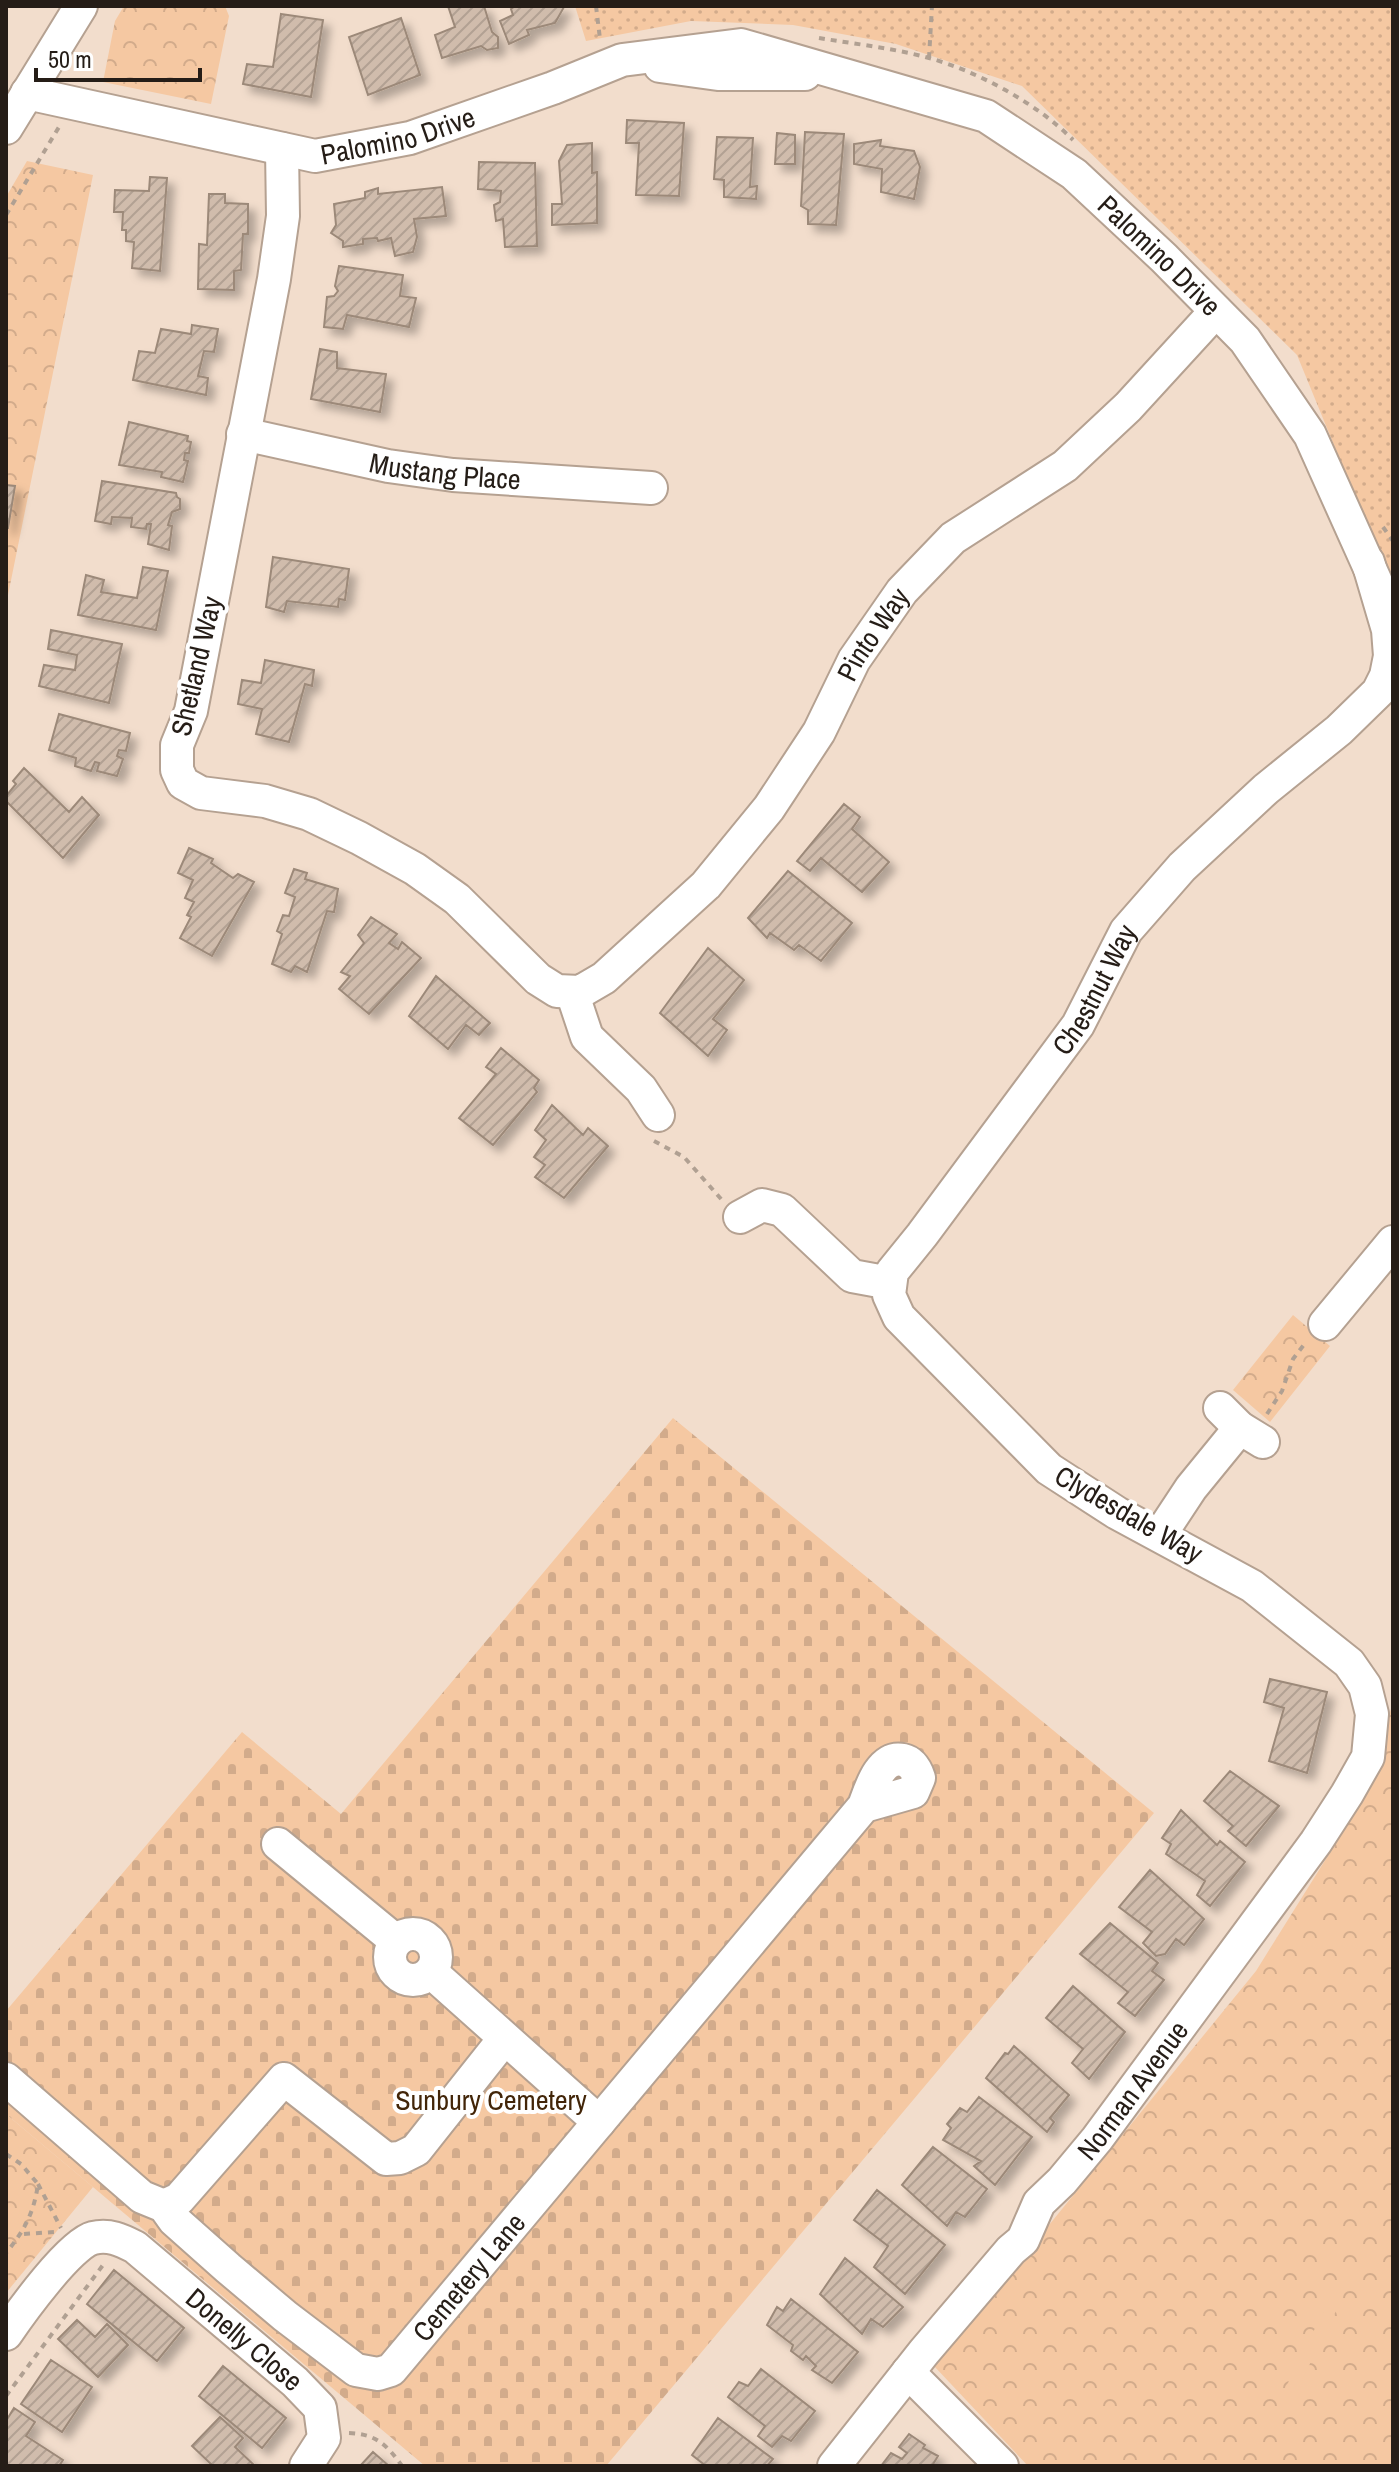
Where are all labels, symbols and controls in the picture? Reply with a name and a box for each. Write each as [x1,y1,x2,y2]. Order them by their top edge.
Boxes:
scale bar [36,32,200,82]
text: 50 m [48,43,92,75]
street label: Palomino Drive [317,98,480,174]
street label: Palomino Drive [1090,187,1230,324]
street label: Mustang Place [366,443,522,498]
street label: Pinto Way [828,580,918,687]
street label: Shetland Way [162,592,231,740]
street label: Chestnut Way [1043,917,1146,1063]
street label: Clydesdale Way [1048,1456,1210,1572]
street label: Norman Avenue [1068,2013,1197,2168]
park label: Sunbury Cemetery [395,2081,587,2119]
street label: Cemetery Lane [404,2205,534,2350]
street label: Donelly Close [178,2279,311,2400]

